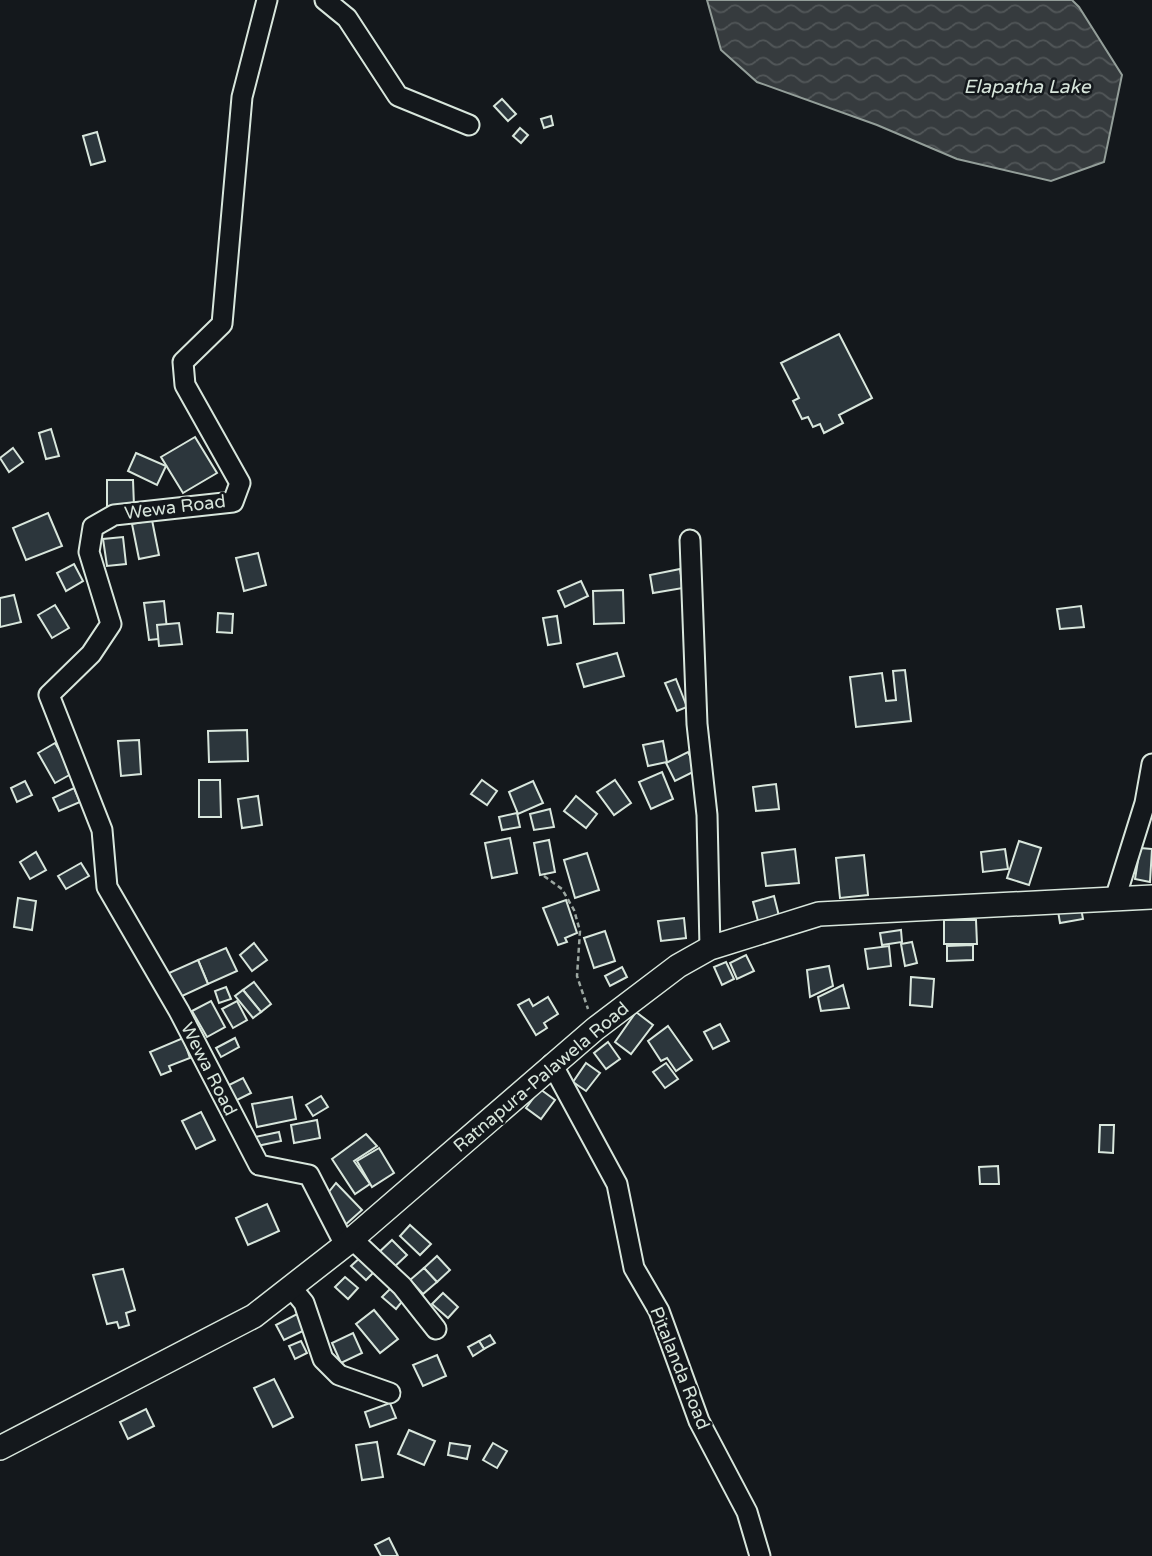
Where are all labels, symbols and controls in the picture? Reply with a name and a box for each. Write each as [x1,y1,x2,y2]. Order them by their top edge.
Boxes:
water label: Elapatha Lake [964,76,1092,98]
street label: Wewa Road [123,490,227,524]
street label: Ratnapura-Palawela Road [449,997,633,1157]
street label: Wewa Road [176,1019,242,1119]
street label: Pitalanda Road [645,1303,715,1433]

